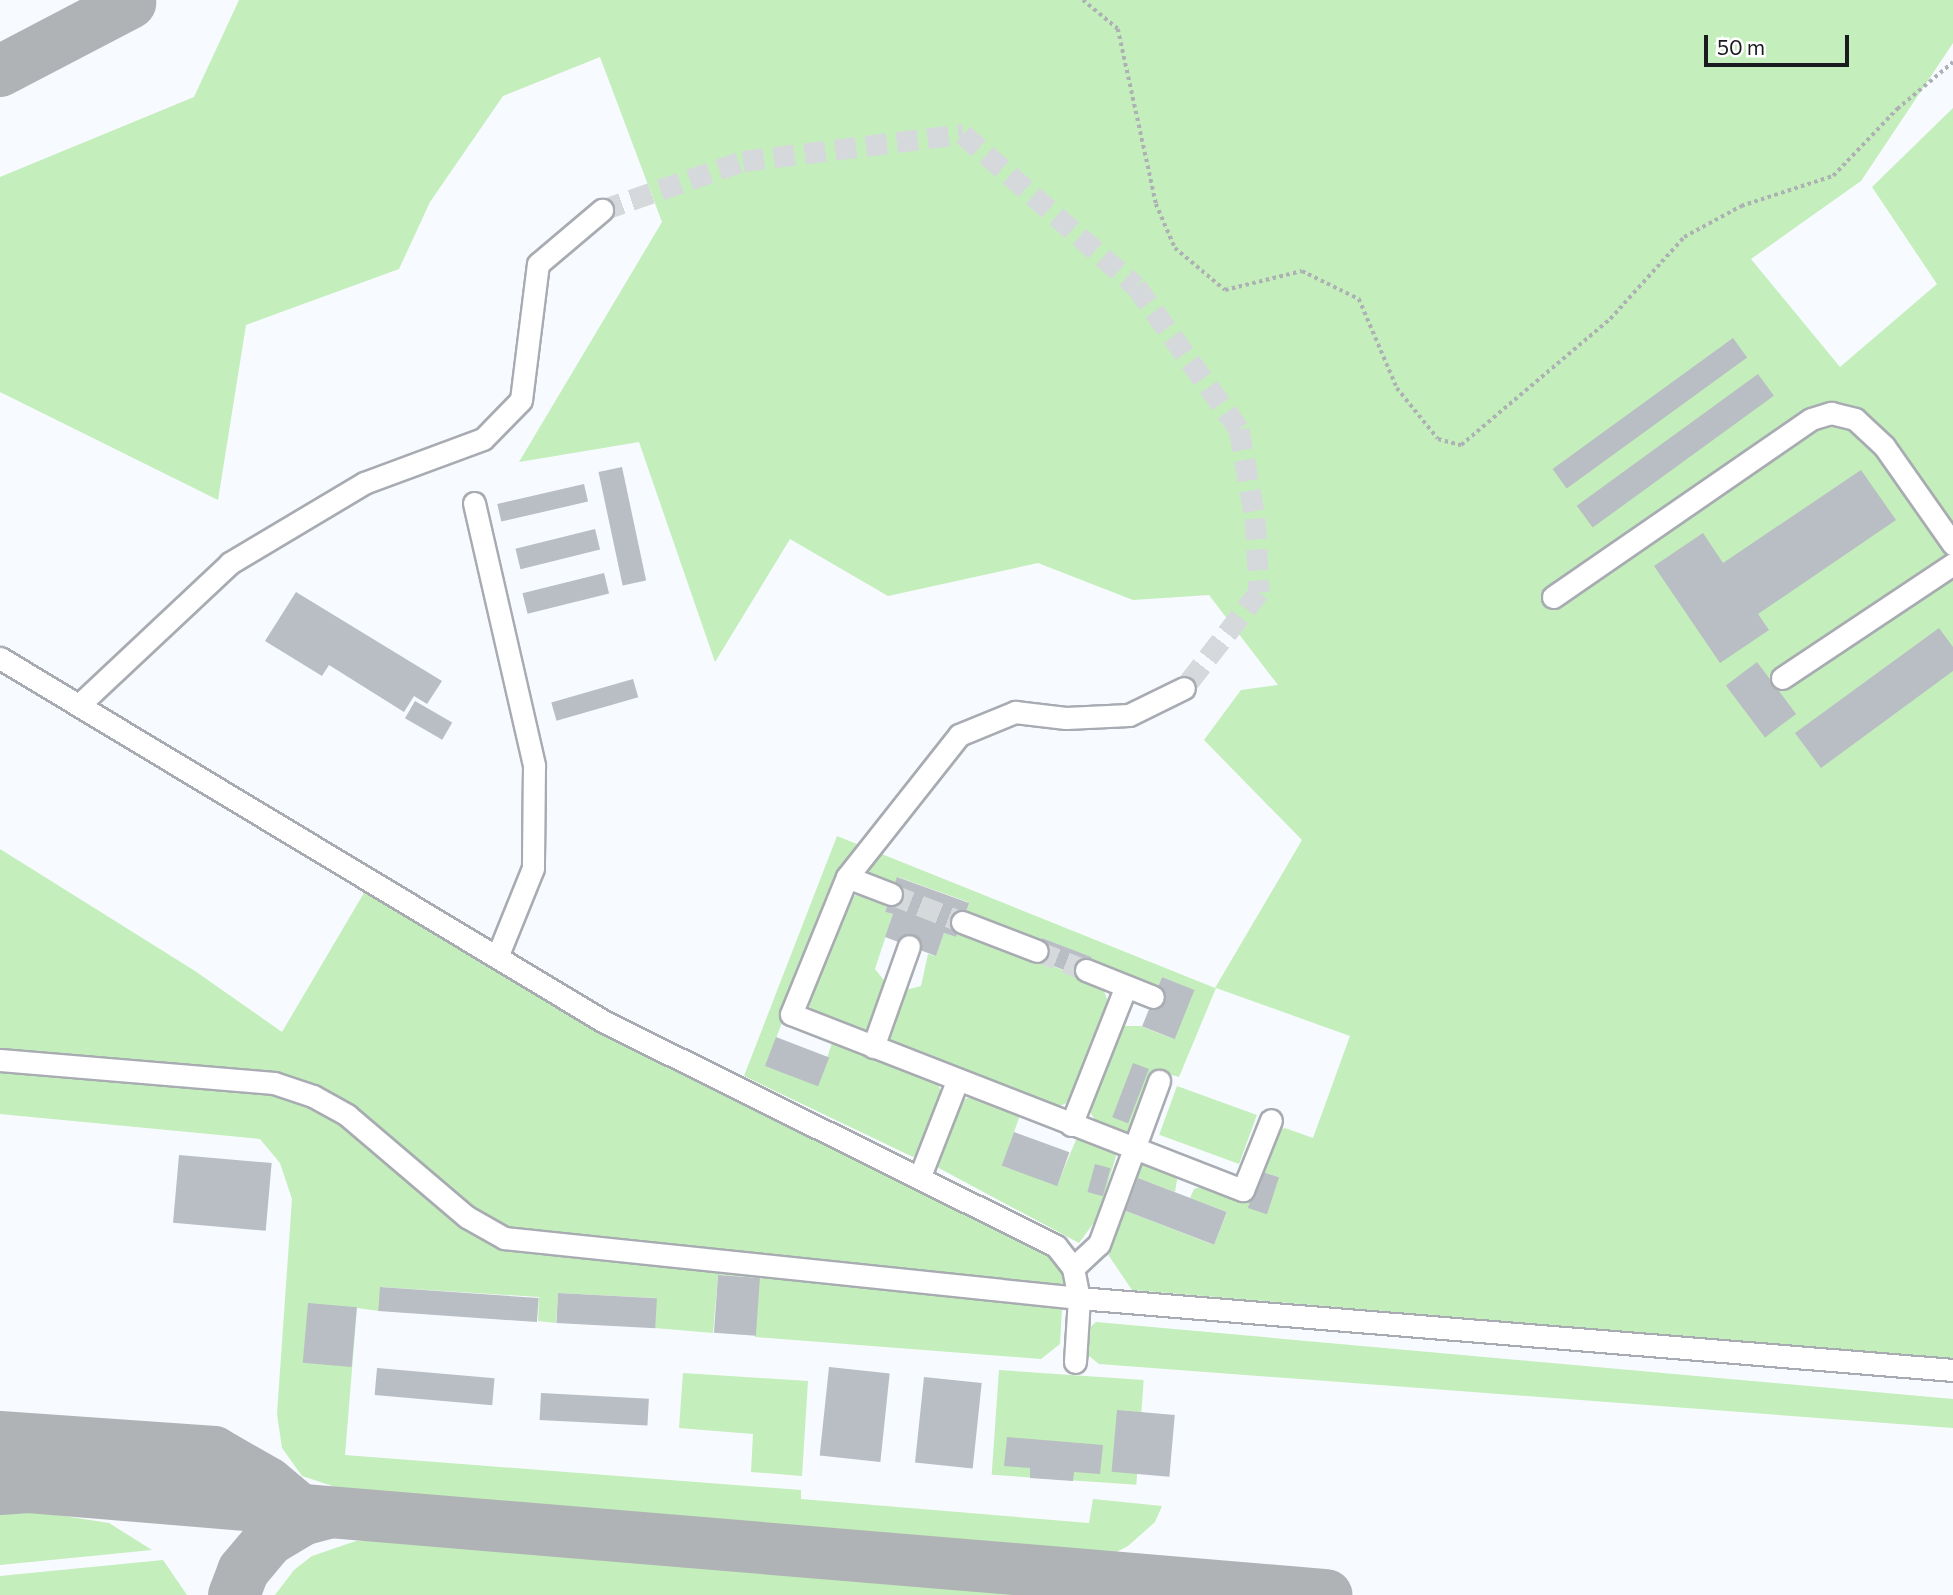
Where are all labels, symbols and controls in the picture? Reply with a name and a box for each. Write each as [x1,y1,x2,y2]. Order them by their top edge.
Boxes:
scale bar [1708,21,1853,65]
text: 50 m [1717,34,1765,59]

